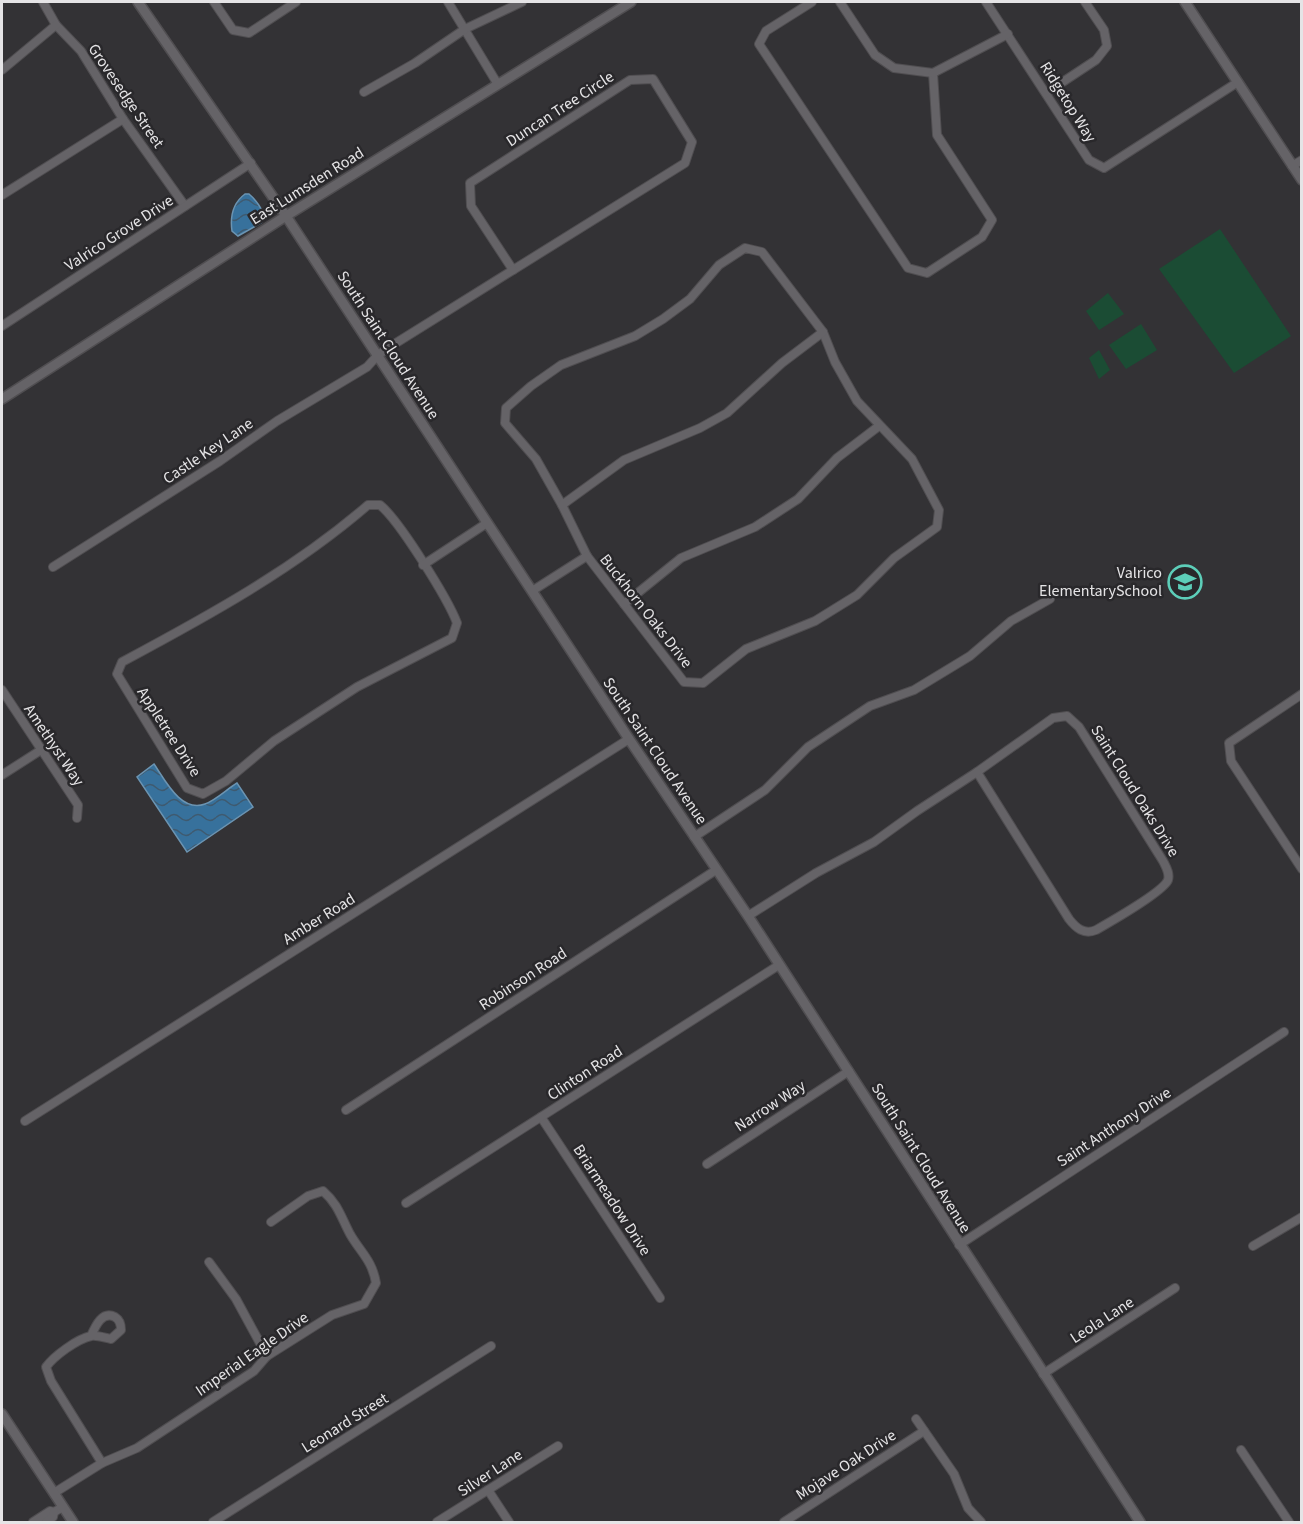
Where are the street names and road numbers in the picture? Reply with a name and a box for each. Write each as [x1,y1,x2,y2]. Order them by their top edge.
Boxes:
street label: Grovesedge Street [83,39,170,153]
street label: Ridgetop Way [1034,57,1102,147]
street label: Duncan Tree Circle [502,66,618,152]
street label: East Lumsden Road [246,142,368,230]
street label: Valrico Grove Drive [60,190,178,276]
street label: South Saint Cloud Avenue [332,266,444,424]
street label: Castle Key Lane [158,413,258,489]
street label: Buckhorn Oaks Drive [594,549,698,673]
street label: South Saint Cloud Avenue [597,673,713,829]
street label: Appletree Drive [132,683,206,781]
street label: Amethyst Way [19,700,90,791]
street label: Saint Cloud Oaks Drive [1085,721,1185,861]
street label: Amber Road [278,888,360,950]
street label: Robinson Road [475,942,571,1016]
street label: Clinton Road [543,1040,627,1106]
street label: Narrow Way [730,1075,810,1137]
street label: South Saint Cloud Avenue [866,1079,976,1237]
street label: Saint Anthony Drive [1053,1082,1175,1172]
street label: Briarmeadow Drive [568,1140,656,1260]
street label: Leola Lane [1066,1291,1138,1349]
street label: Imperial Eagle Drive [191,1307,313,1401]
street label: Leonard Street [297,1387,393,1458]
street label: Mojave Oak Drive [792,1424,900,1506]
street label: Silver Lane [453,1444,527,1502]

